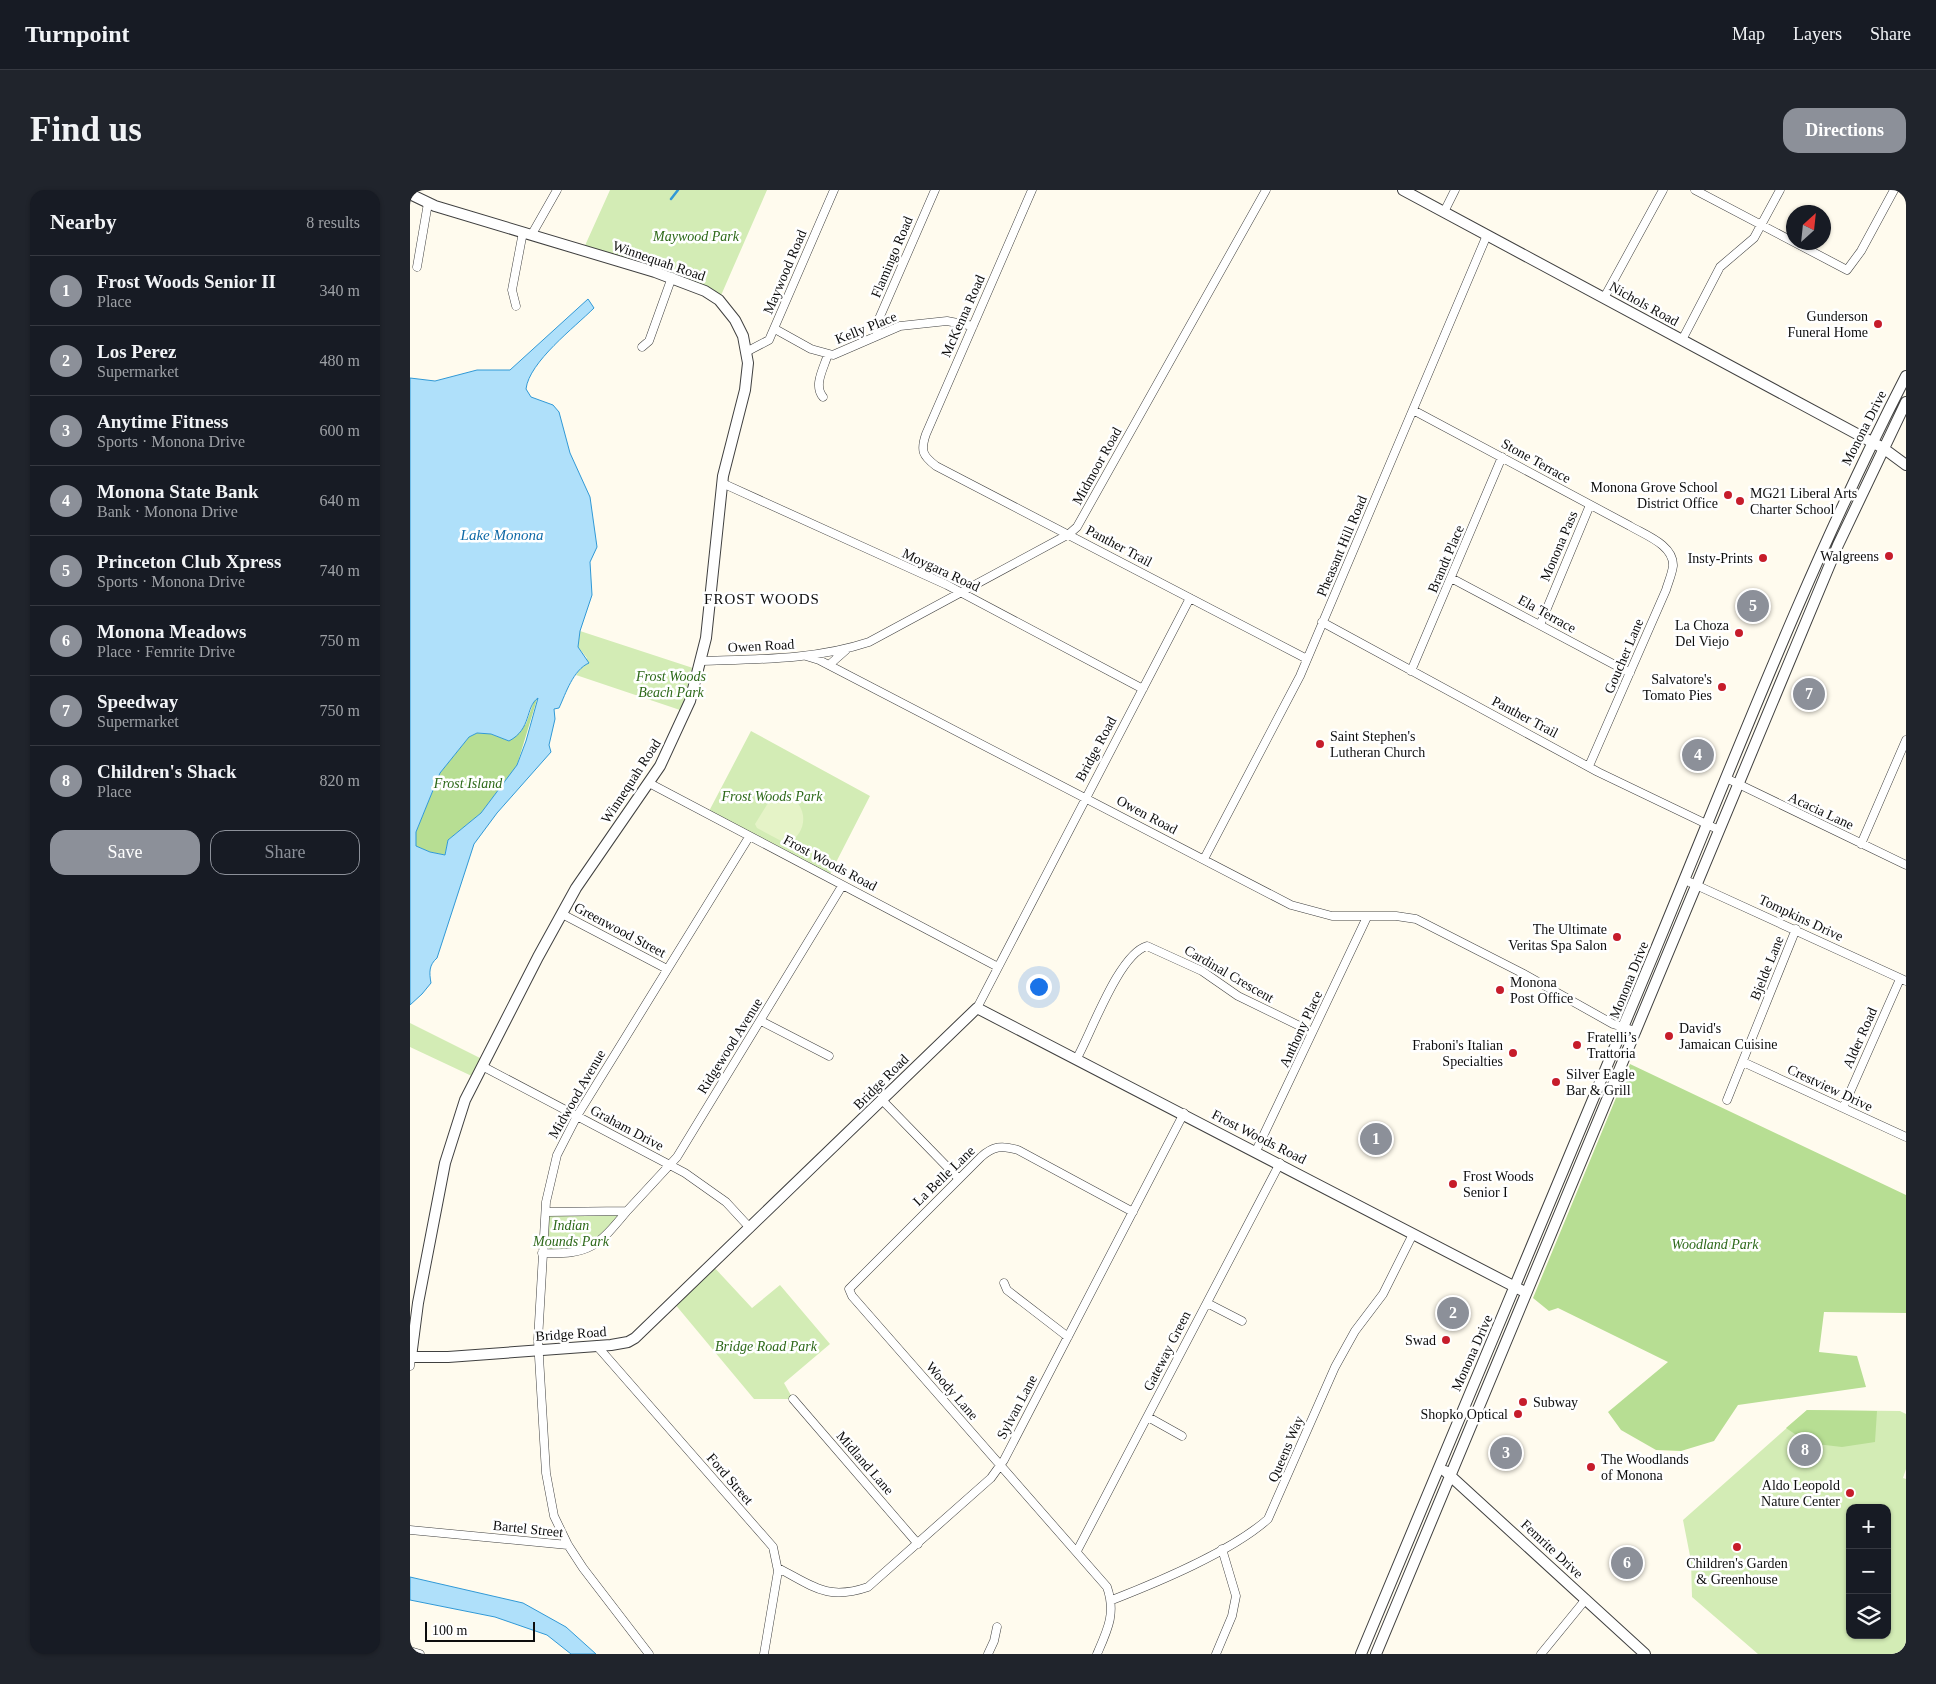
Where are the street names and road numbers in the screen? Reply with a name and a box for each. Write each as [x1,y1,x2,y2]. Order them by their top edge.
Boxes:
street label: Flamingo Road [868,214,916,300]
street label: Maywood Road [761,228,809,316]
street label: Winnequah Road [611,238,707,284]
street label: McKenna Road [938,273,988,359]
street label: Nichols Road [1607,279,1681,329]
street label: Kelly Place [833,309,899,347]
street label: Monona Drive [1839,388,1889,468]
street label: Midmoor Road [1070,425,1124,507]
street label: Stone Terrace [1499,436,1573,486]
street label: Pheasant Hill Road [1314,493,1370,599]
street label: Monona Pass [1537,509,1581,583]
street label: Panther Trail [1083,522,1155,570]
street label: Brandt Place [1425,523,1467,595]
street label: Moygara Road [900,546,982,594]
street label: Ela Terrace [1516,592,1578,636]
street label: Goucher Lane [1602,616,1646,696]
street label: Owen Road [727,637,795,655]
street label: Panther Trail [1489,693,1561,741]
street label: Bridge Road [1073,714,1119,784]
street label: Winnequah Road [598,736,664,826]
street label: Acacia Lane [1786,789,1856,833]
street label: Owen Road [1114,793,1180,837]
street label: Frost Woods Road [781,832,879,894]
street label: Tompkins Drive [1757,892,1845,944]
street label: Greenwood Street [572,900,668,960]
street label: Bjelde Lane [1747,934,1787,1002]
street label: Monona Drive [1607,939,1651,1021]
street label: Cardinal Crescent [1182,942,1276,1006]
street label: Anthony Place [1277,988,1325,1070]
street label: Ridgewood Avenue [695,995,765,1097]
street label: Alder Road [1840,1005,1880,1071]
street label: Midwood Avenue [546,1047,608,1141]
street label: Bridge Road [851,1052,911,1112]
street label: Crestview Drive [1785,1062,1875,1114]
street label: Graham Drive [588,1102,666,1154]
street label: Frost Woods Road [1209,1107,1309,1167]
street label: La Belle Lane [910,1143,978,1209]
street label: Gateway Green [1140,1309,1194,1393]
street label: Monona Drive [1448,1312,1496,1394]
street label: Bridge Road [535,1324,607,1344]
street label: Woody Lane [923,1359,981,1423]
street label: Sylvan Lane [994,1372,1040,1442]
street label: Queens Way [1265,1414,1307,1484]
street label: Midland Lane [833,1428,897,1498]
street label: Ford Street [704,1450,756,1508]
street label: Femrite Drive [1518,1517,1586,1581]
street label: Bartel Street [492,1518,564,1540]

